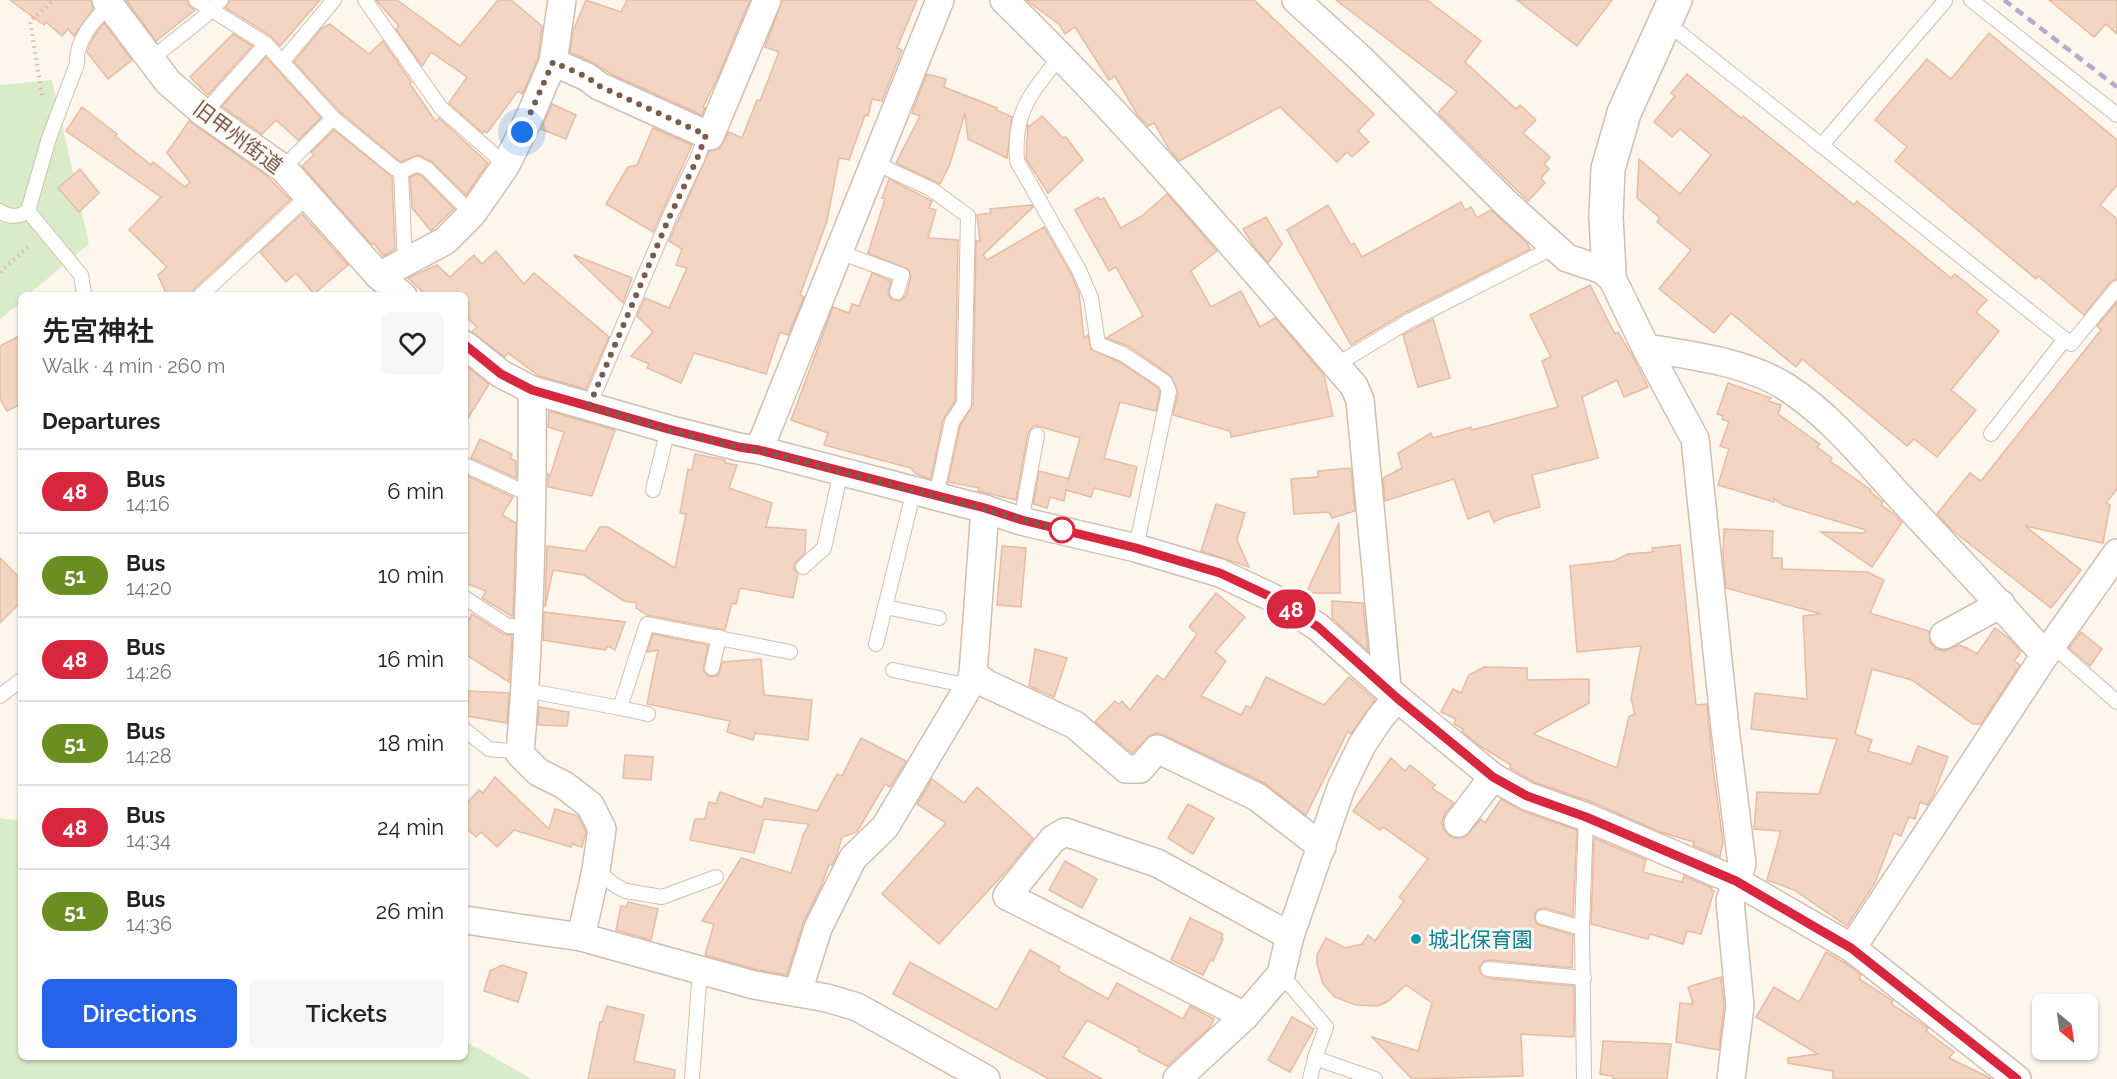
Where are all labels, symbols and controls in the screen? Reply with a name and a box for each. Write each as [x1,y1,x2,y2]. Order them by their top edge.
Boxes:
street label: 旧甲州街道 [189,95,287,179]
your location [507,117,537,147]
button: heart [381,312,444,375]
text: 先宮神社 [42,315,154,348]
text: Walk · 4 min · 260 m [42,354,225,378]
text: Departures [42,408,160,434]
text: Bus [126,466,165,492]
text: 6 min [387,478,444,504]
text: 48 [63,479,87,504]
text: 14:16 [126,492,170,516]
unlabelled marker [1049,517,1075,543]
text: Bus [126,550,165,576]
text: 10 min [378,562,444,588]
text: 51 [64,563,86,588]
text: 14:20 [126,576,172,600]
line badge: 48 [1264,590,1318,628]
text: 48 [1279,597,1303,622]
text: Bus [126,634,165,660]
text: 16 min [378,646,444,672]
text: 48 [63,647,87,672]
text: 14:26 [126,660,172,684]
text: Bus [126,718,165,744]
text: 18 min [378,730,444,756]
text: 51 [64,731,86,756]
text: 14:28 [126,744,172,768]
text: Bus [126,802,165,828]
text: 24 min [377,814,444,840]
text: 48 [63,815,87,840]
text: 14:34 [126,828,171,852]
text: Bus [126,886,165,912]
text: 26 min [376,898,444,924]
text: 51 [64,899,86,924]
text: 14:36 [126,912,172,936]
place label: 城北保育園 [1428,927,1533,952]
marker: 城北保育園 [1409,932,1423,946]
button: Directions [42,979,237,1048]
button: Tickets [249,979,444,1048]
north arrow [2032,994,2098,1060]
map controls [2032,994,2098,1060]

